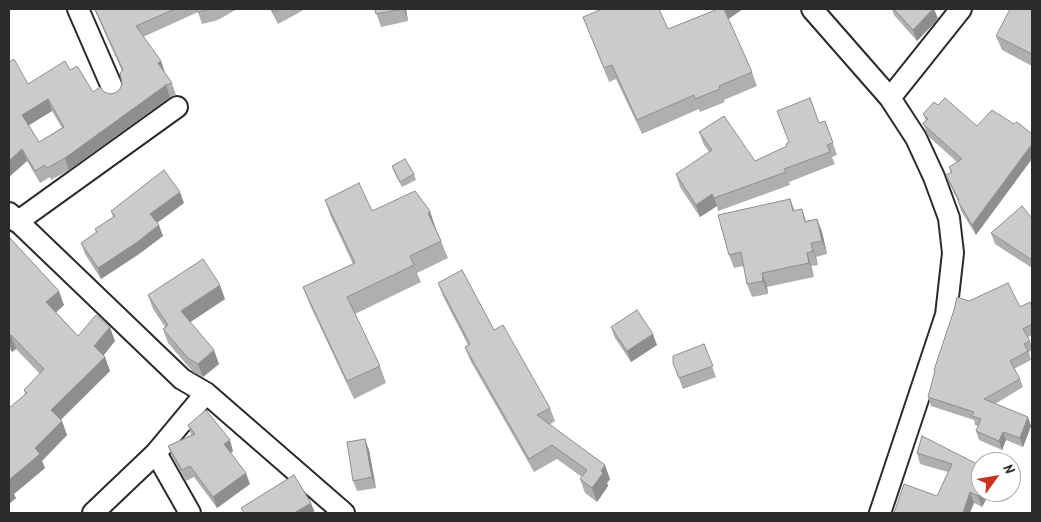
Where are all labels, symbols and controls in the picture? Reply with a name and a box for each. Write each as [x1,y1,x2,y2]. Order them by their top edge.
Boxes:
north arrow [971,452,1021,502]
text: N [996,460,1020,479]

